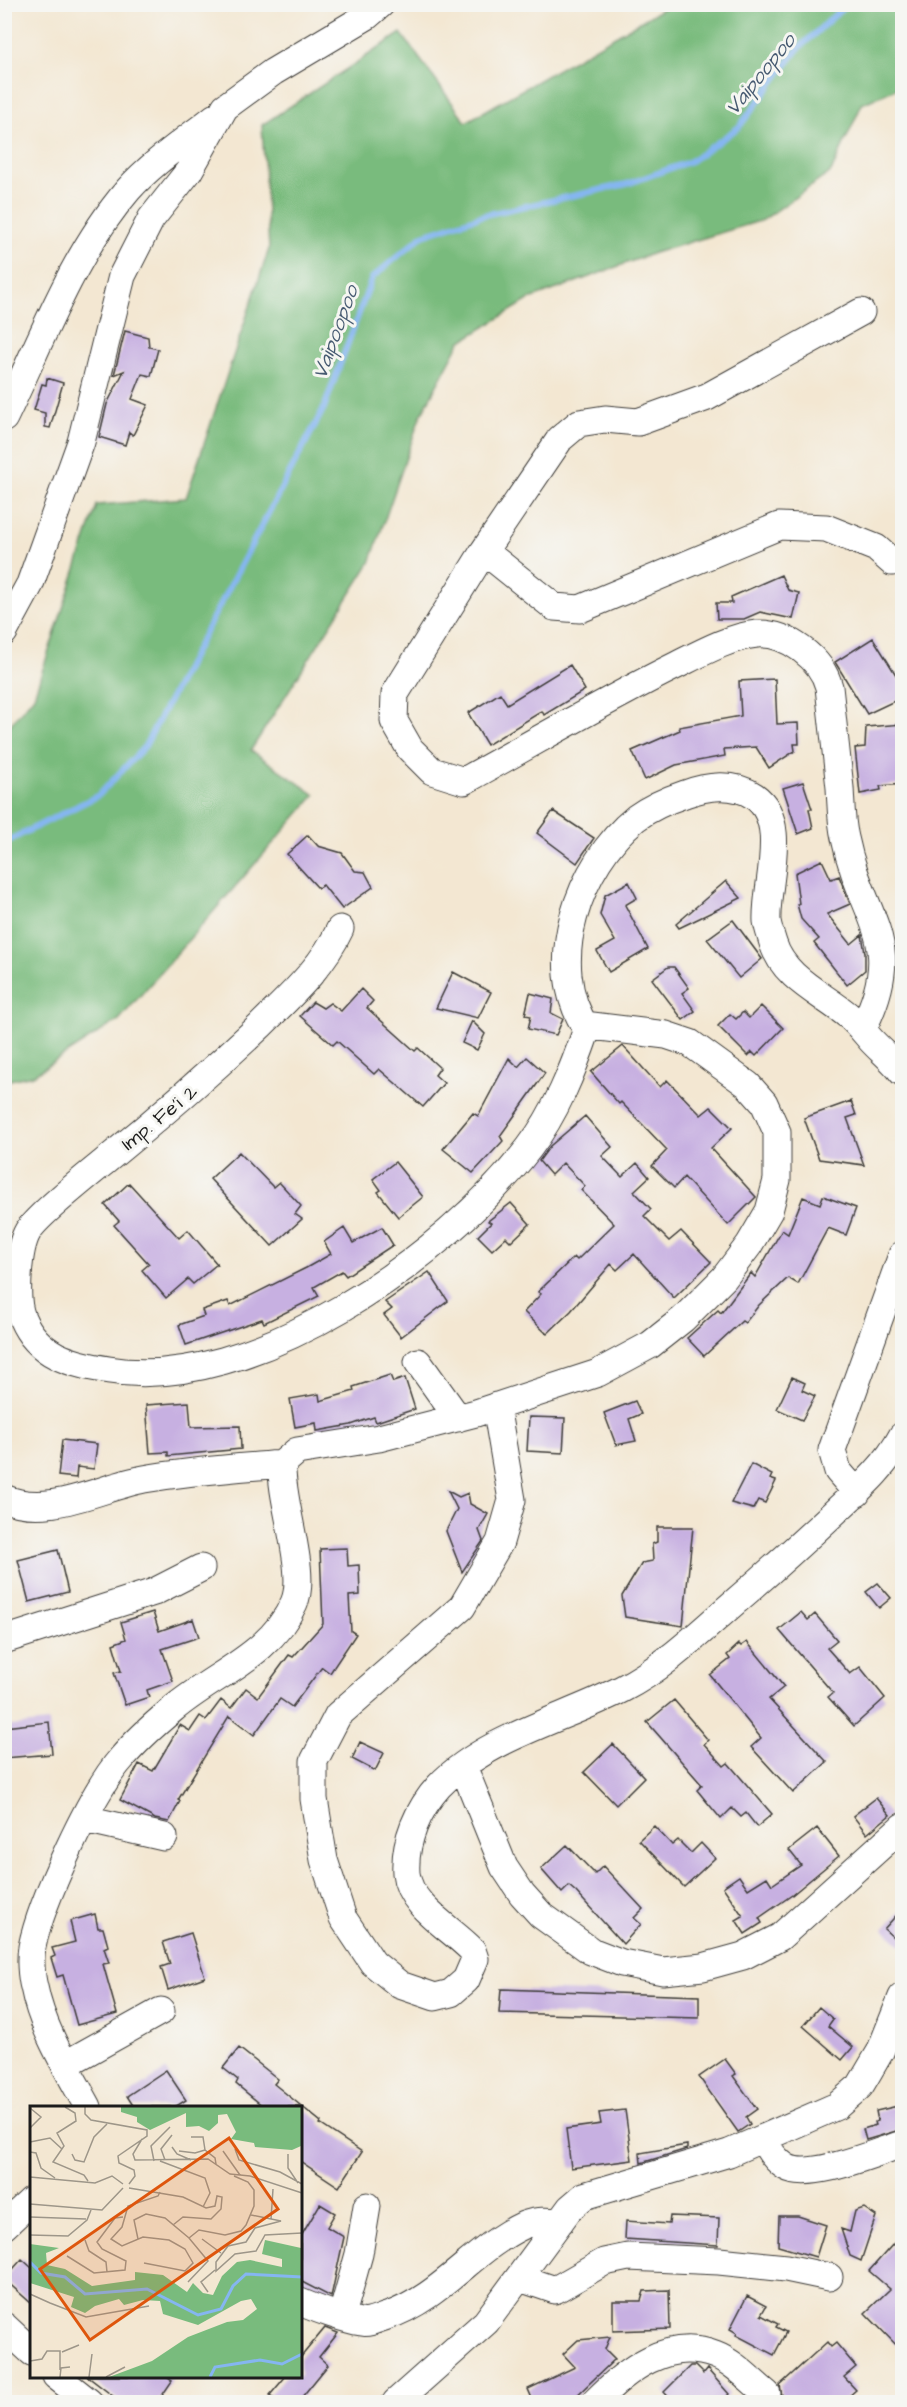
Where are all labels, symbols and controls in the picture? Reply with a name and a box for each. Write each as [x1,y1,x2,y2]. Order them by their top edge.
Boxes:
water label: Vaipoopoo [718,26,804,121]
water label: Vaipoopoo [305,279,367,383]
street label: Imp. Fe'i 2 [115,1078,204,1157]
inset map [30,2106,302,2377]

